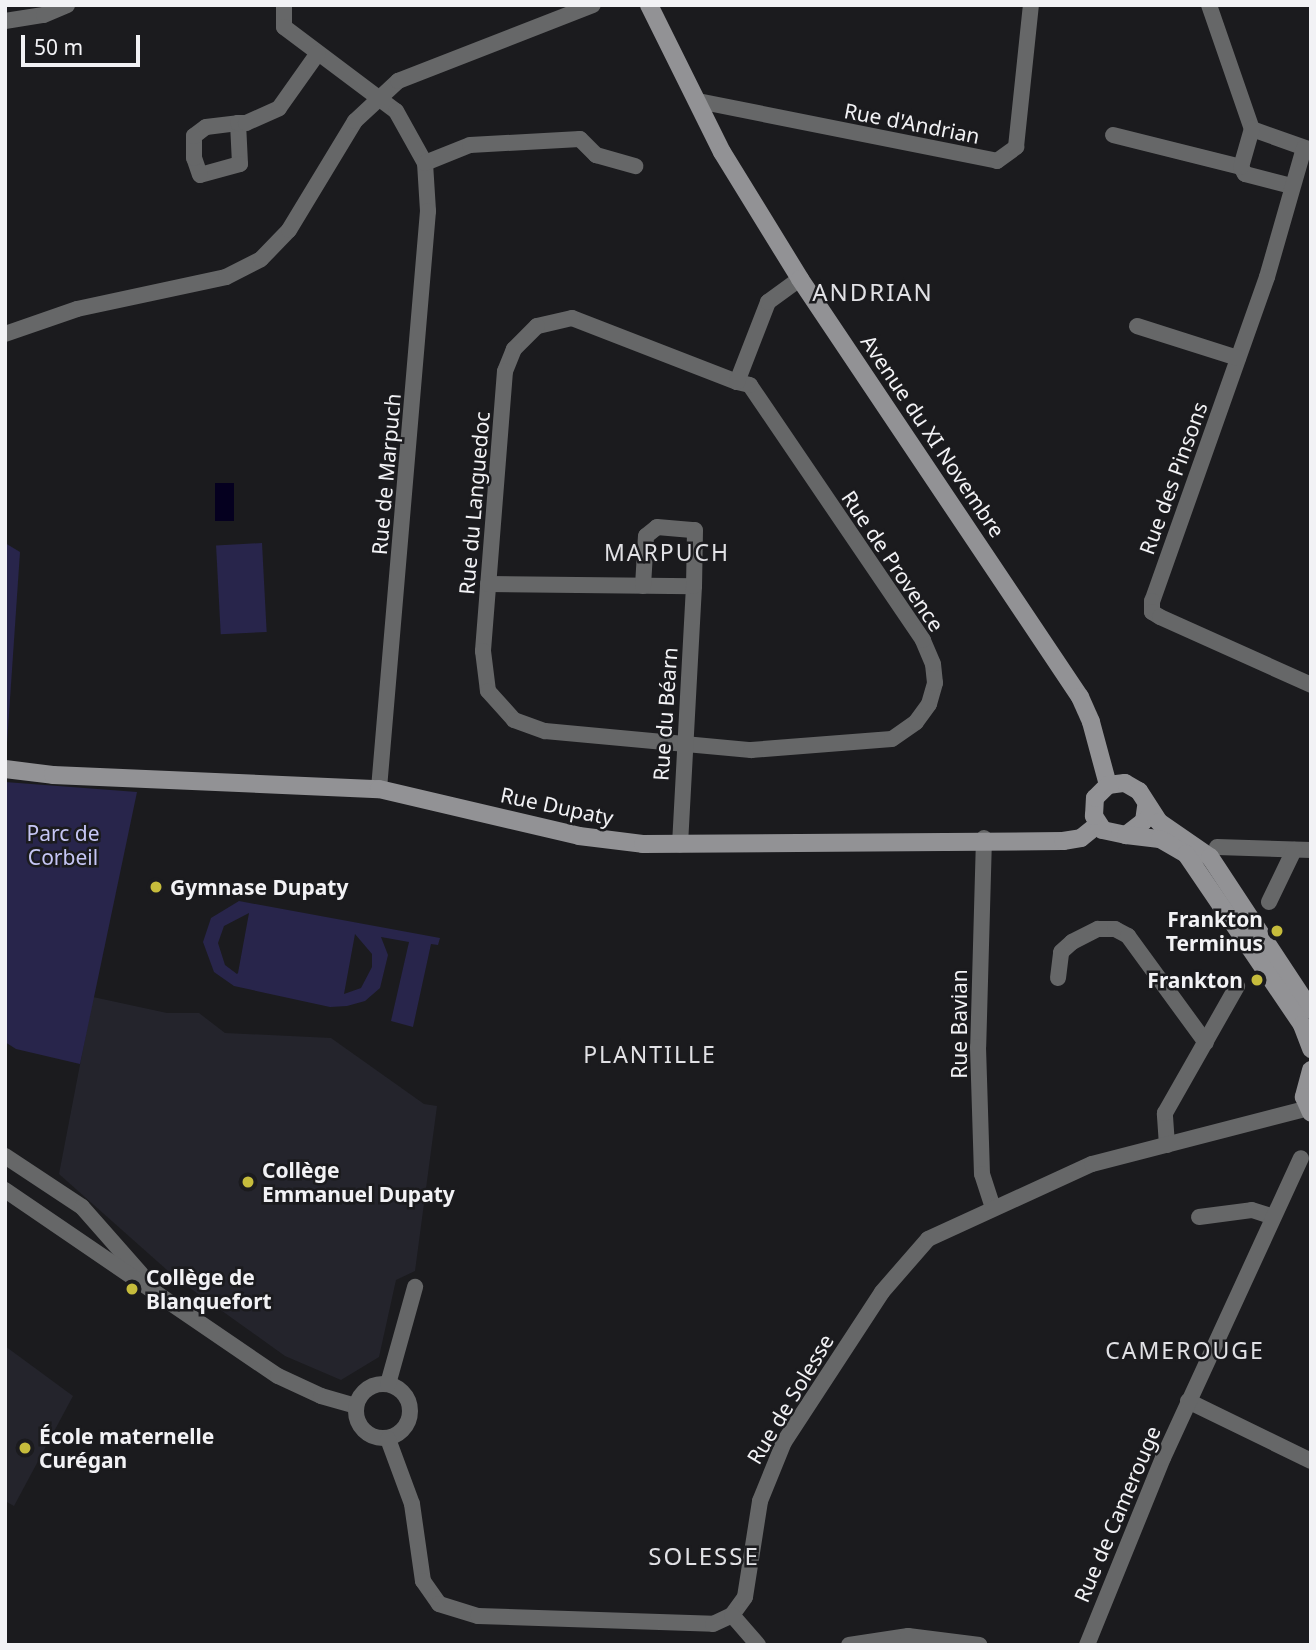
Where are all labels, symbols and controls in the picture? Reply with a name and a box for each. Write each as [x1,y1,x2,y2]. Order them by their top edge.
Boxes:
scale bar [24,21,144,65]
text: 50 m [34,33,83,61]
street label: Rue d'Andrian [842,97,982,149]
district label: ANDRIAN [813,278,933,306]
street label: Avenue du XI Novembre [856,330,1010,542]
street label: Rue de Marpuch [366,392,406,556]
street label: Rue des Pinsons [1134,398,1212,558]
street label: Rue du Languedoc [453,410,495,596]
street label: Rue de Provence [837,486,949,636]
district label: MARPUCH [605,538,729,566]
street label: Rue du Béarn [648,646,682,782]
street label: Rue Dupaty [498,782,616,830]
park label: Parc de Corbeil [26,820,100,870]
place label: Gymnase Dupaty [170,874,348,900]
marker: Gymnase Dupaty [148,879,164,895]
place label: Frankton Terminus [1166,906,1263,956]
marker: Frankton Terminus [1269,923,1285,939]
place label: Frankton [1147,967,1243,993]
street label: Rue Bavian [946,969,972,1079]
marker: Frankton [1249,972,1265,988]
district label: PLANTILLE [584,1040,716,1068]
place label: Collège Emmanuel Dupaty [262,1157,455,1207]
marker: Collège Emmanuel Dupaty [240,1174,256,1190]
place label: Collège de Blanquefort [146,1264,272,1314]
marker: Collège de Blanquefort [124,1281,140,1297]
street label: Rue de Solesse [741,1329,839,1469]
district label: CAMEROUGE [1106,1336,1264,1364]
street label: Rue de Camerouge [1069,1422,1165,1606]
place label: École maternelle Curégan [39,1423,214,1473]
marker: École maternelle Curégan [17,1440,33,1456]
district label: SOLESSE [649,1542,759,1570]

